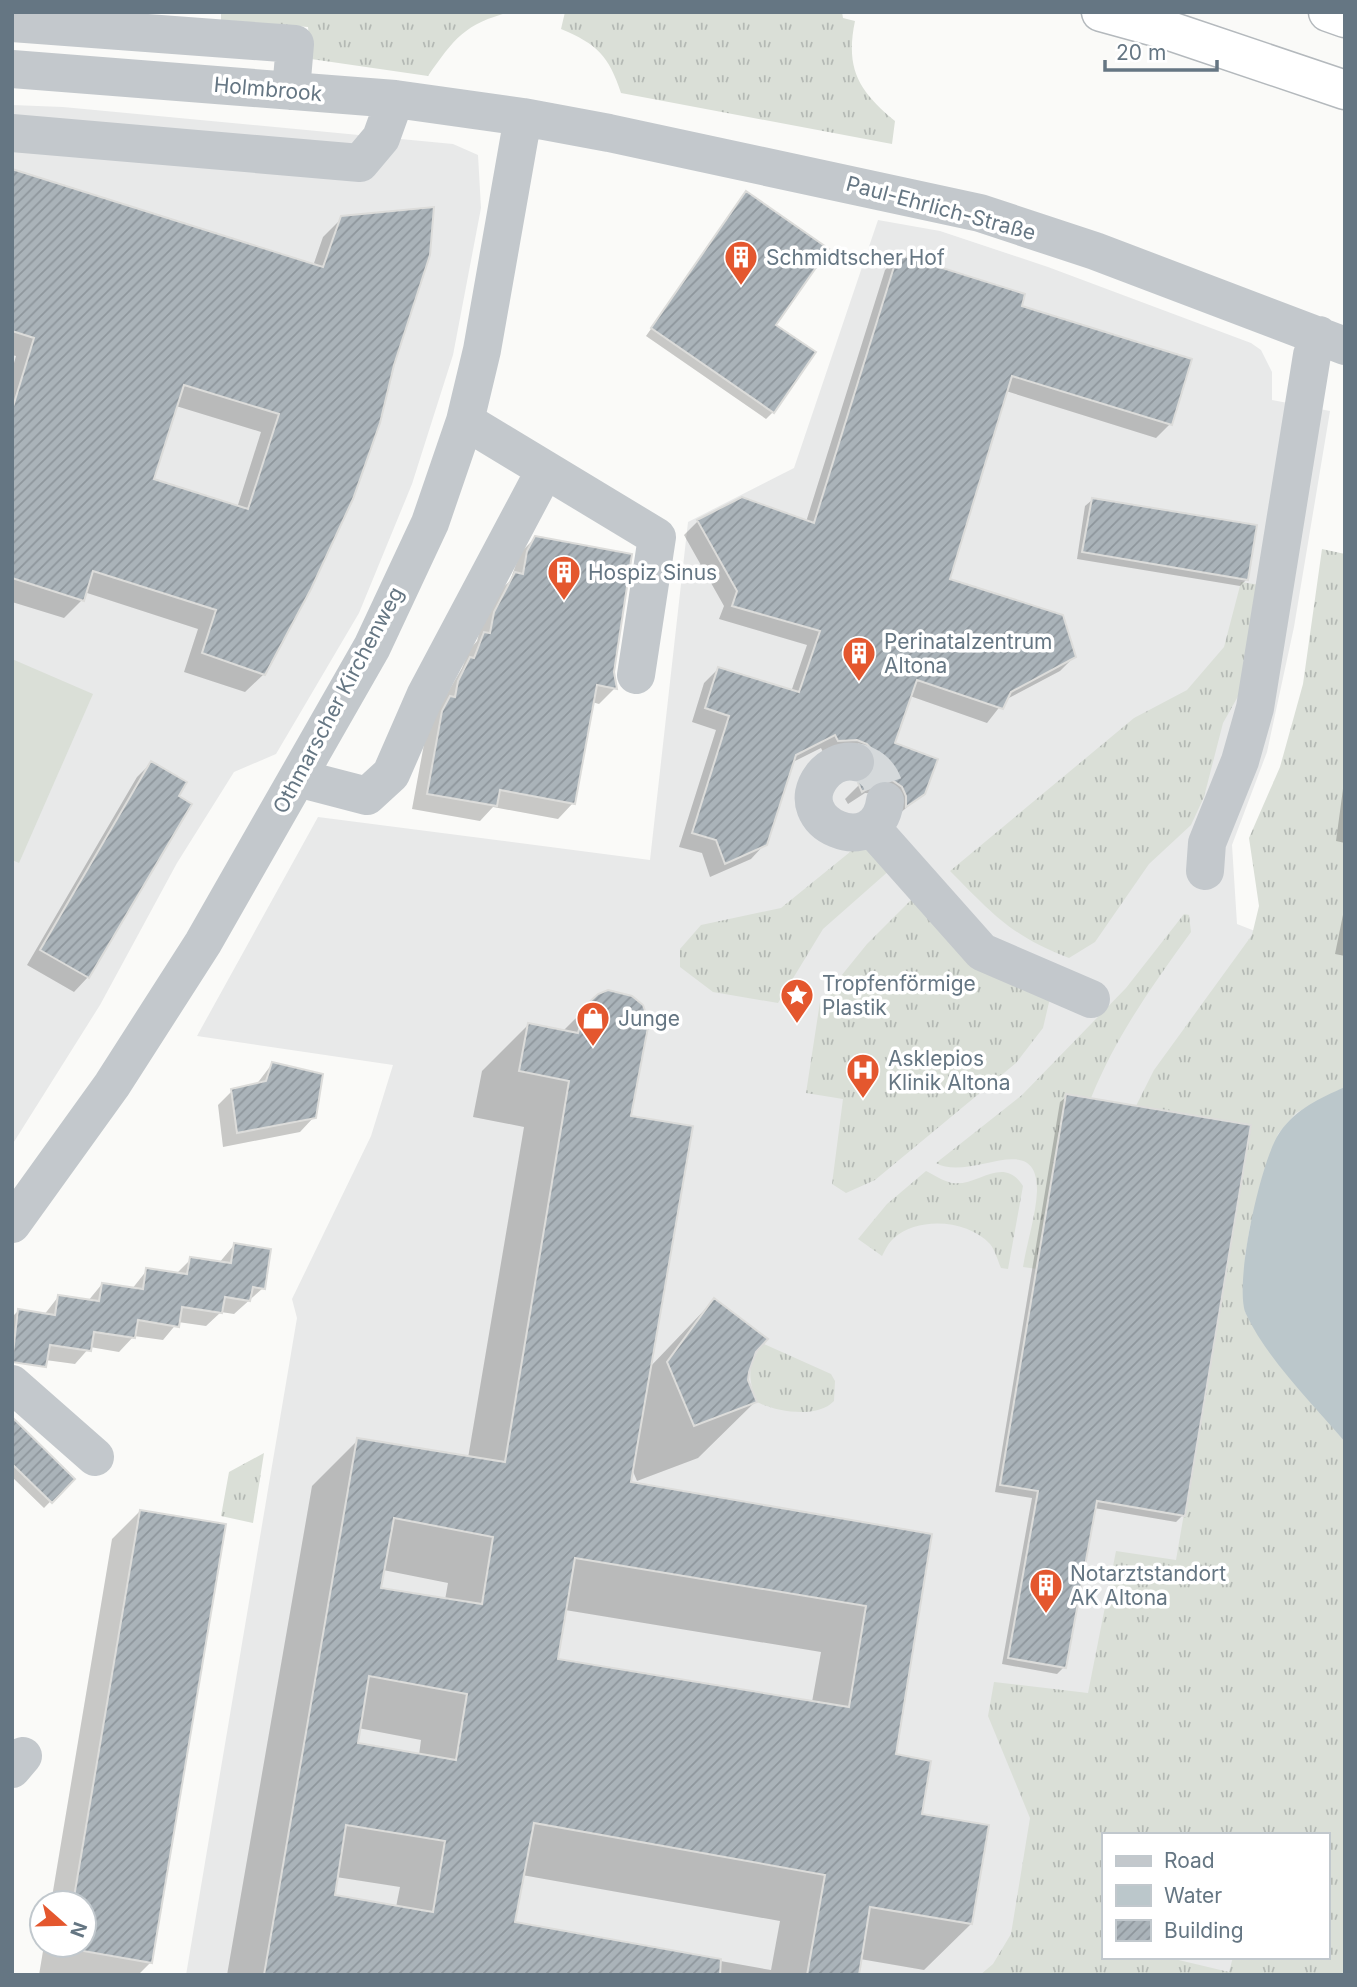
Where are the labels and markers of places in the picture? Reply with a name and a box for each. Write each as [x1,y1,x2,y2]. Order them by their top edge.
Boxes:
building icon: Schmidtscher Hof [722,238,760,287]
place label: Schmidtscher Hof [766,245,945,270]
building icon: Hospiz Sinus [545,553,583,602]
place label: Hospiz Sinus [588,560,717,585]
place label: Perinatalzentrum Altona [884,629,1052,678]
building icon: Perinatalzentrum Altona [840,634,878,683]
place label: Tropfenförmige Plastik [822,971,976,1020]
place icon: Tropfenförmige Plastik [778,976,816,1025]
shop icon: Junge [574,999,612,1048]
place label: Junge [618,1006,680,1031]
place label: Asklepios Klinik Altona [888,1046,1011,1095]
hospital icon: Asklepios Klinik Altona [844,1051,882,1100]
place label: Notarztstandort AK Altona [1070,1561,1226,1610]
building icon: Notarztstandort AK Altona [1027,1566,1065,1615]

